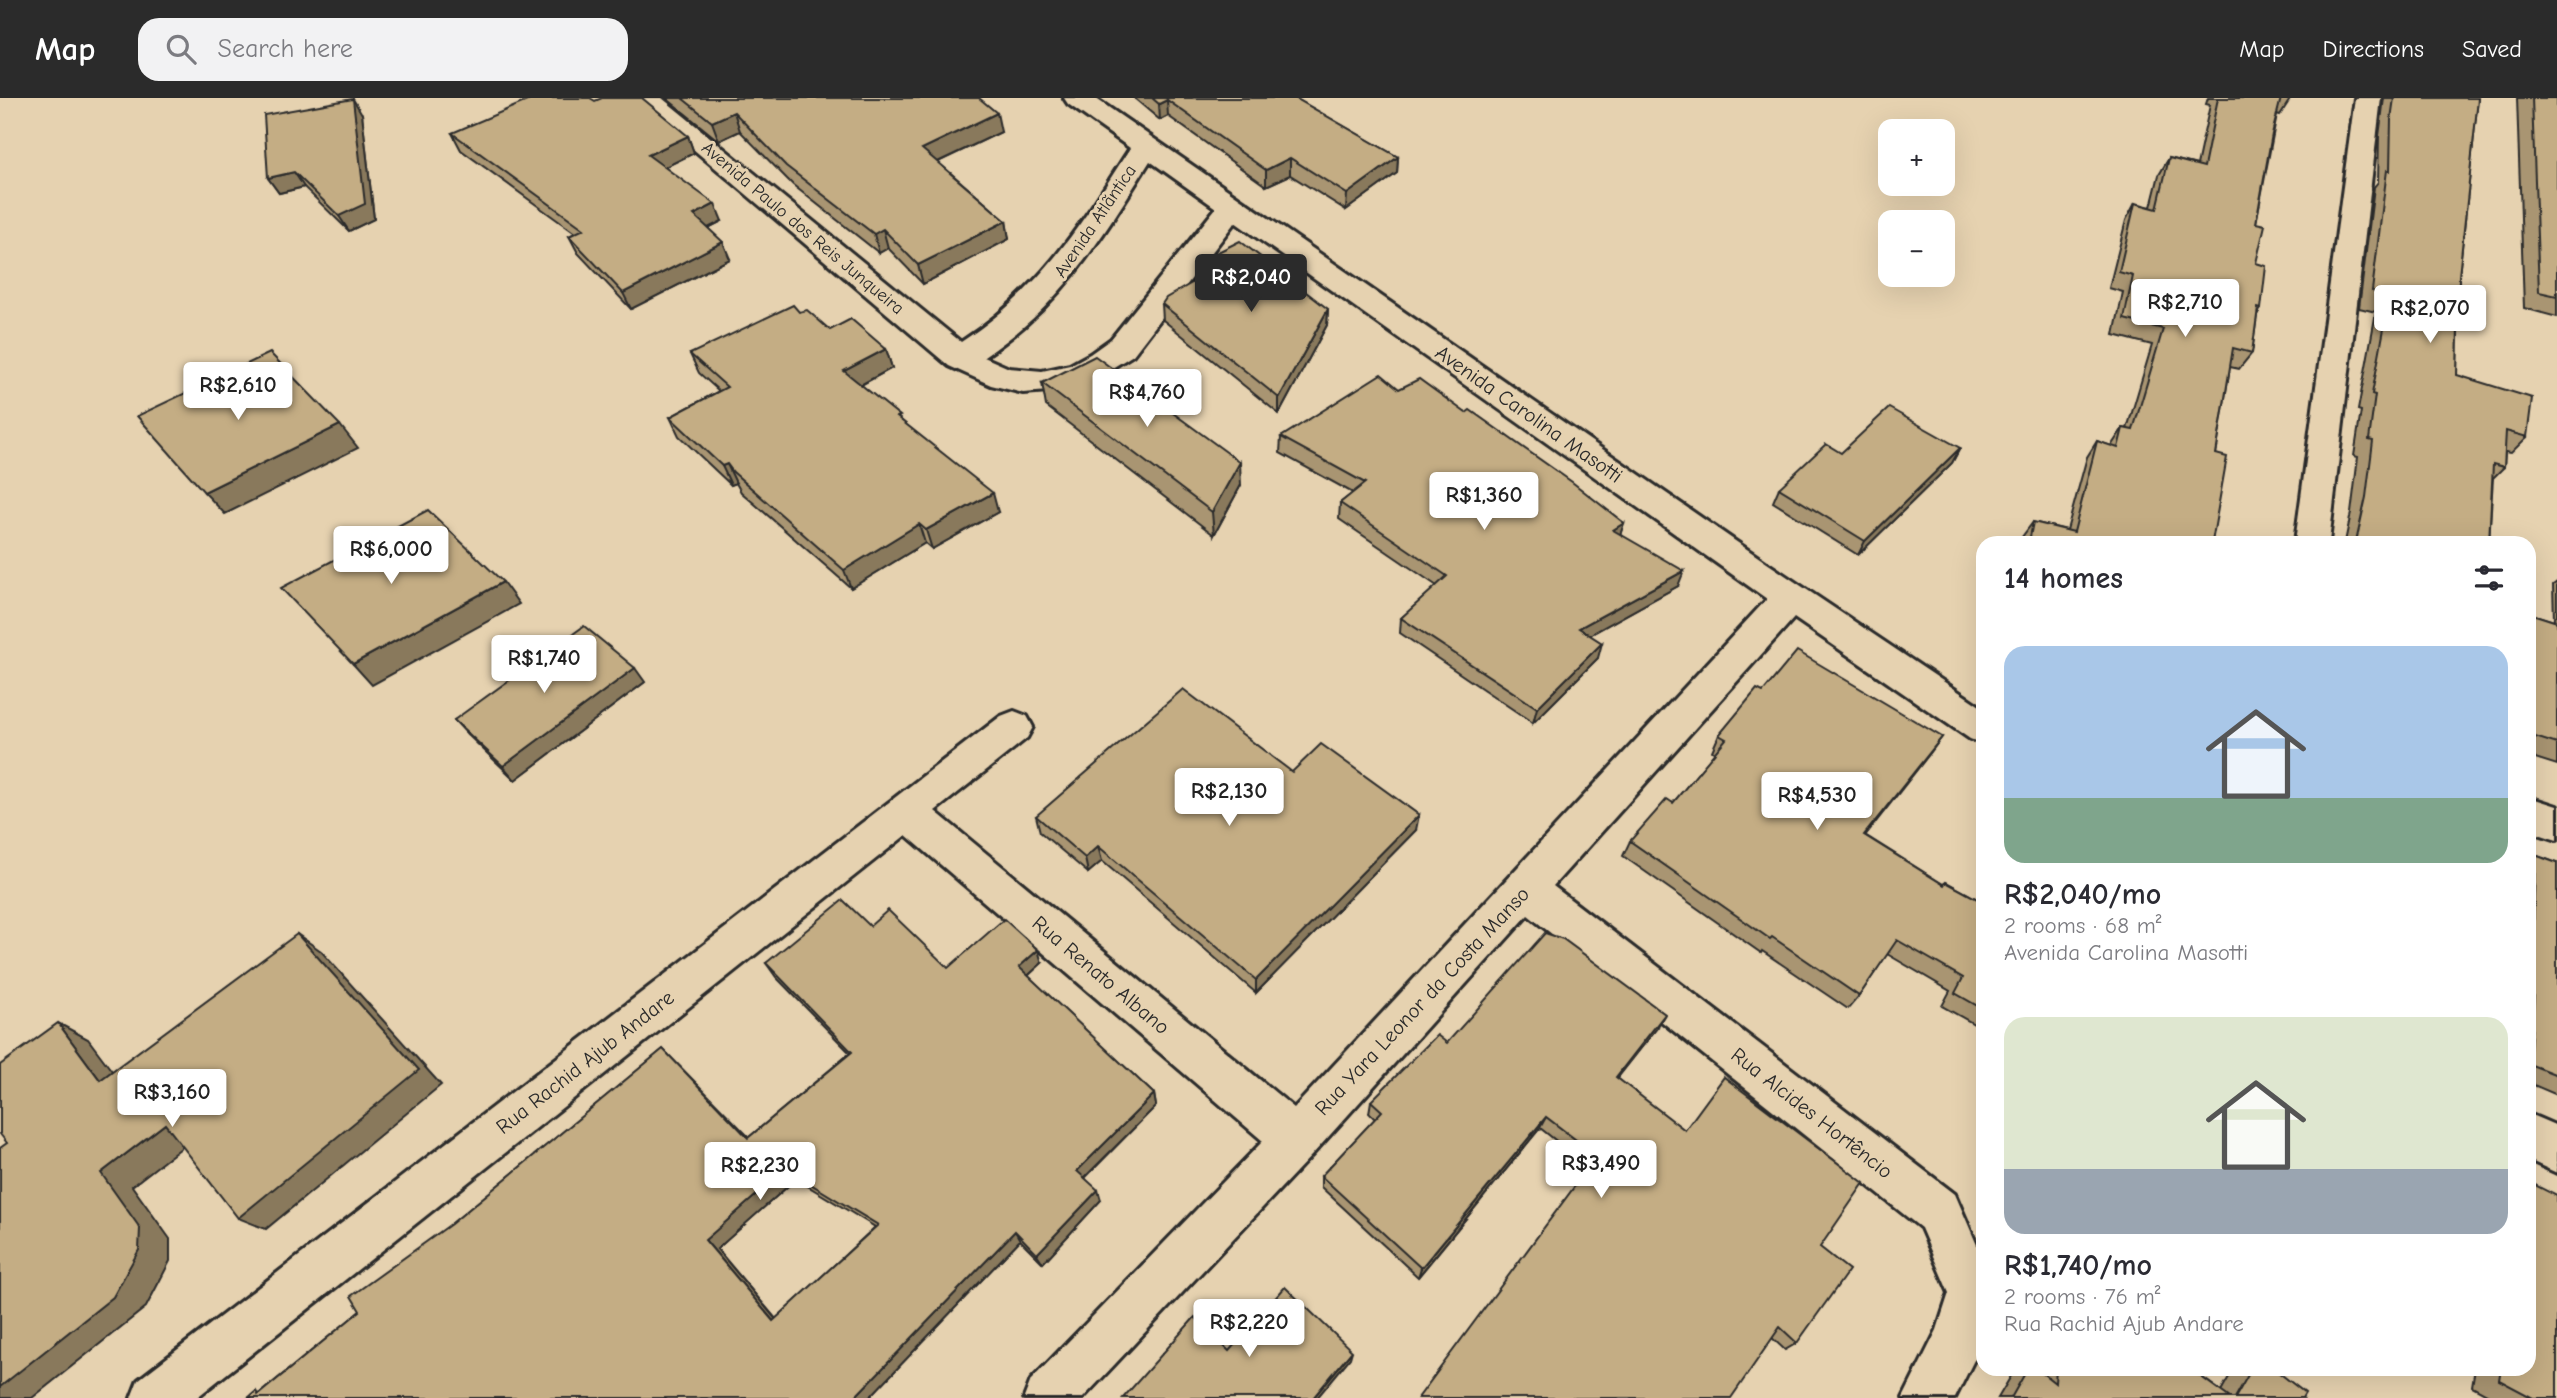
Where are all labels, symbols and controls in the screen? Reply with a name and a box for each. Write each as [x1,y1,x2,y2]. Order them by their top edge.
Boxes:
search box [138,18,628,81]
text: Map [35,30,96,68]
icon: search [162,30,200,68]
text: Search here [218,34,353,64]
text: Map [2239,35,2285,63]
text: Directions [2323,35,2424,63]
text: Saved [2462,35,2522,63]
map controls [1878,119,1955,287]
button: + [1878,119,1955,196]
street label: Avenida Paulo dos Reis Junqueira [697,138,908,319]
street label: Avenida Atlãntica [1050,161,1141,282]
button: − [1878,210,1955,287]
pin: R$2,040 [1186,254,1316,314]
text: R$2,040 [1211,263,1291,290]
pin: R$2,710 [2120,280,2250,339]
pin: R$2,070 [2365,286,2495,345]
text: R$2,710 [2147,288,2223,315]
text: R$2,070 [2390,294,2470,321]
street label: Avenida Carolina Masotti [1431,340,1627,488]
pin: R$2,610 [173,362,303,422]
pin: R$4,760 [1082,370,1212,429]
text: R$2,610 [199,371,277,398]
text: R$4,760 [1108,378,1186,405]
pin: R$1,360 [1419,472,1549,532]
text: R$1,360 [1445,481,1523,508]
pin: R$6,000 [326,526,456,586]
text: R$6,000 [349,535,433,562]
icon: filters [2470,559,2508,597]
text: 14 homes [2004,561,2123,596]
pin: R$1,740 [479,636,609,695]
text: R$1,740 [507,644,581,671]
icon: home [2193,691,2319,817]
pin: R$2,130 [1164,768,1294,828]
pin: R$4,530 [1752,772,1882,832]
text: R$2,130 [1191,777,1267,804]
text: R$4,530 [1777,781,1857,808]
text: R$2,040/mo [2004,877,2161,912]
street label: Rua Yara Leonor da Costa Manso [1310,882,1534,1120]
street label: Rua Renato Albano [1028,911,1174,1039]
text: 2 rooms · 68 m² [2004,912,2162,939]
text: Avenida Carolina Masotti [2004,939,2248,966]
street label: Rua Rachid Ajub Andare [491,985,679,1139]
street label: Rua Alcides Hortêncio [1726,1042,1898,1184]
icon: home [2193,1062,2319,1188]
pin: R$3,160 [107,1070,237,1129]
text: R$3,160 [133,1078,211,1105]
pin: R$3,490 [1536,1140,1666,1200]
pin: R$2,230 [695,1142,825,1202]
text: R$3,490 [1562,1149,1640,1176]
text: R$2,230 [720,1151,800,1178]
text: R$1,740/mo [2004,1248,2152,1283]
text: 2 rooms · 76 m² [2004,1283,2160,1310]
pin: R$2,220 [1184,1300,1314,1359]
text: R$2,220 [1209,1308,1289,1335]
text: Rua Rachid Ajub Andare [2004,1310,2244,1337]

